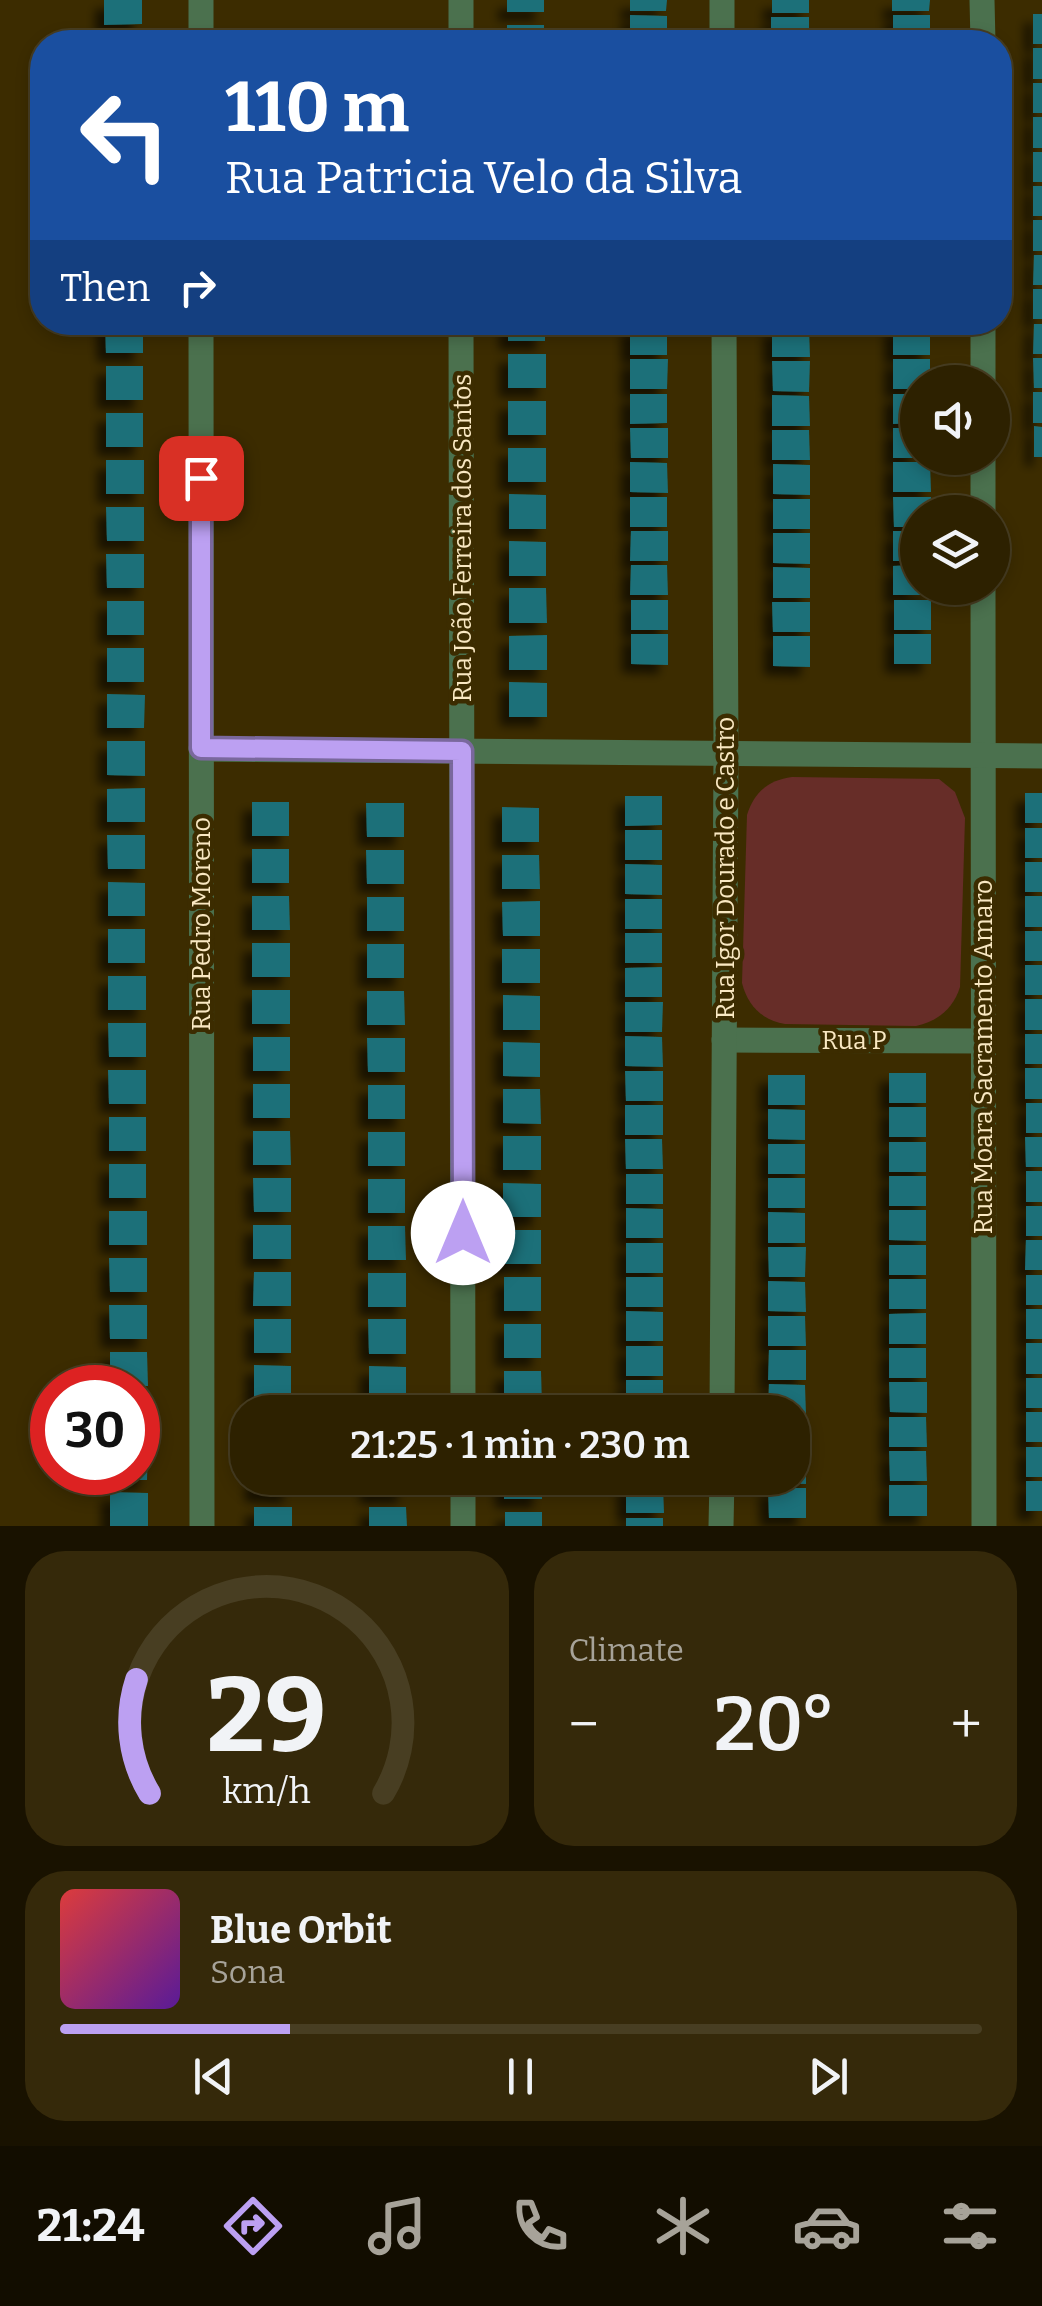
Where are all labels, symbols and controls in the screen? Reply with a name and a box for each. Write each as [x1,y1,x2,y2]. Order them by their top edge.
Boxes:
text: 110 m [225,66,409,150]
icon: left [60,70,190,200]
text: Rua Patricia Velo da Silva [225,151,742,205]
icon: right [170,260,225,315]
text: Then [60,265,150,311]
map controls [900,365,1010,605]
button: sound [900,365,1010,475]
street label: Rua João Ferreira dos Santos [448,374,478,702]
pin [159,436,244,521]
icon: arrive [174,451,229,506]
button: layers [900,495,1010,605]
street label: Rua Igor Dourado e Castro [711,717,741,1019]
street label: Rua Pedro Moreno [187,817,217,1031]
street label: Rua Moara Sacramento Amaro [969,880,999,1234]
street label: Rua P [821,1026,887,1056]
position arrow [411,1181,515,1285]
speed limit sign: 30 [30,1365,160,1495]
text: 21:25 · 1 min · 230 m [350,1422,690,1468]
text: Climate [569,1631,684,1669]
text: 29 [207,1654,327,1779]
text: 20° [714,1680,836,1770]
text: − [569,1692,599,1758]
text: + [951,1692,982,1758]
text: km/h [223,1770,311,1812]
text: Blue Orbit [210,1907,392,1953]
text: Sona [210,1953,285,1991]
icon: previous [186,2049,241,2104]
icon: pause [493,2049,548,2104]
icon: next [801,2049,856,2104]
icon: directions [218,2191,288,2261]
icon: music [362,2191,432,2261]
icon: phone [505,2191,575,2261]
icon: climate [648,2191,718,2261]
icon: car [792,2191,862,2261]
icon: filters [935,2191,1005,2261]
text: 21:24 [37,2199,145,2253]

